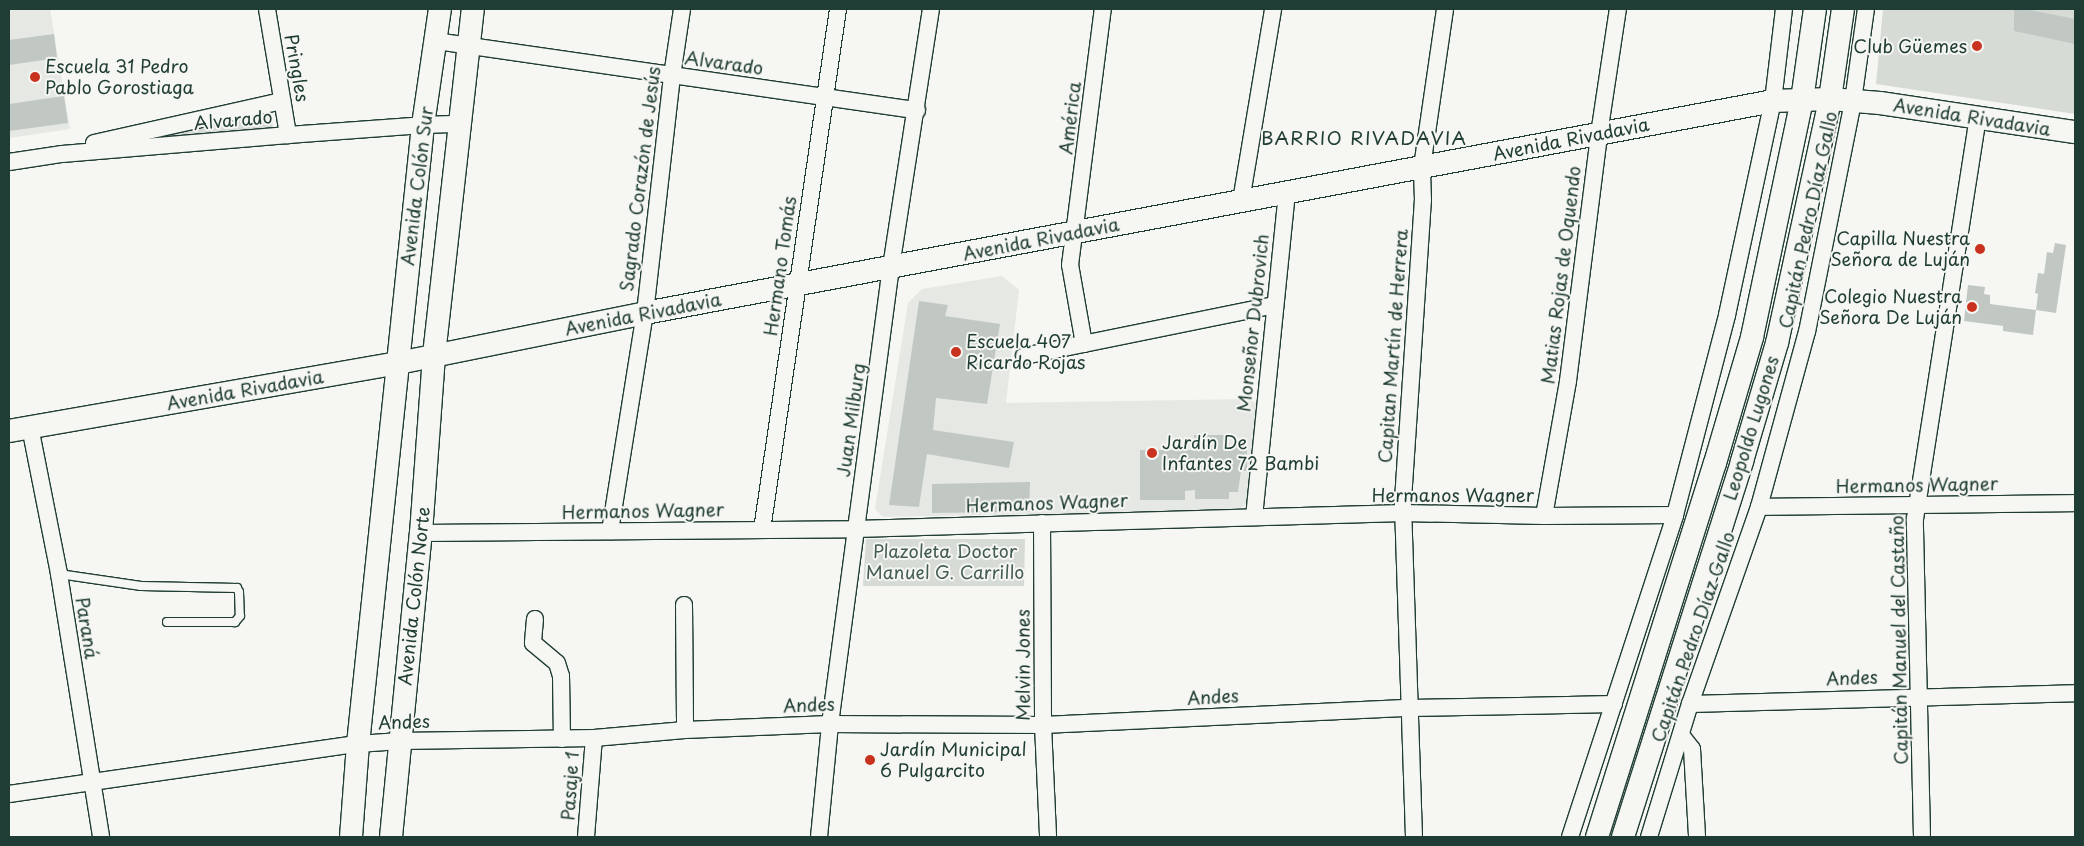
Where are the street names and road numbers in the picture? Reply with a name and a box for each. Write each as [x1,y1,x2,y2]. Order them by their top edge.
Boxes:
street label: Pringles [280,33,314,103]
street label: Alvarado [683,47,765,79]
street label: Sagrado Corazón de Jesús [615,65,665,293]
street label: América [1055,80,1085,156]
street label: Avenida Rivadavia [1892,94,2052,140]
street label: Avenida Colón Sur [397,105,437,267]
street label: Alvarado [193,106,273,134]
street label: Capitán Pedro Díaz Gallo [1774,109,1842,331]
street label: Avenida Rivadavia [1491,113,1651,165]
street label: Matias Rojas de Oquendo [1537,166,1585,384]
street label: Hermano Tomás [760,195,800,337]
street label: Avenida Rivadavia [961,213,1121,265]
street label: Capitan Martín de Herrera [1374,227,1412,465]
street label: Monseñor Dubrovich [1233,233,1273,413]
street label: Avenida Rivadavia [563,288,723,340]
street label: Leopoldo Lugones [1719,353,1783,503]
street label: Juan Milburg [832,362,870,478]
street label: Avenida Rivadavia [165,366,325,414]
street label: Hermanos Wagner [1836,473,1998,497]
street label: Hermanos Wagner [1372,484,1534,506]
street label: Hermanos Wagner [966,489,1128,517]
street label: Hermanos Wagner [562,499,724,523]
street label: Avenida Colón Norte [394,506,434,686]
street label: Capitán Manuel del Castaño [1886,515,1912,765]
street label: Capitán Pedro Díaz Gallo [1647,528,1739,746]
street label: Paraná [71,596,103,660]
street label: Melvin Jones [1012,609,1034,721]
street label: Andes [1826,666,1878,690]
street label: Andes [1187,685,1239,709]
street label: Andes [783,693,835,717]
street label: Andes [378,710,430,734]
street label: Pasaje 1 [557,751,583,821]

